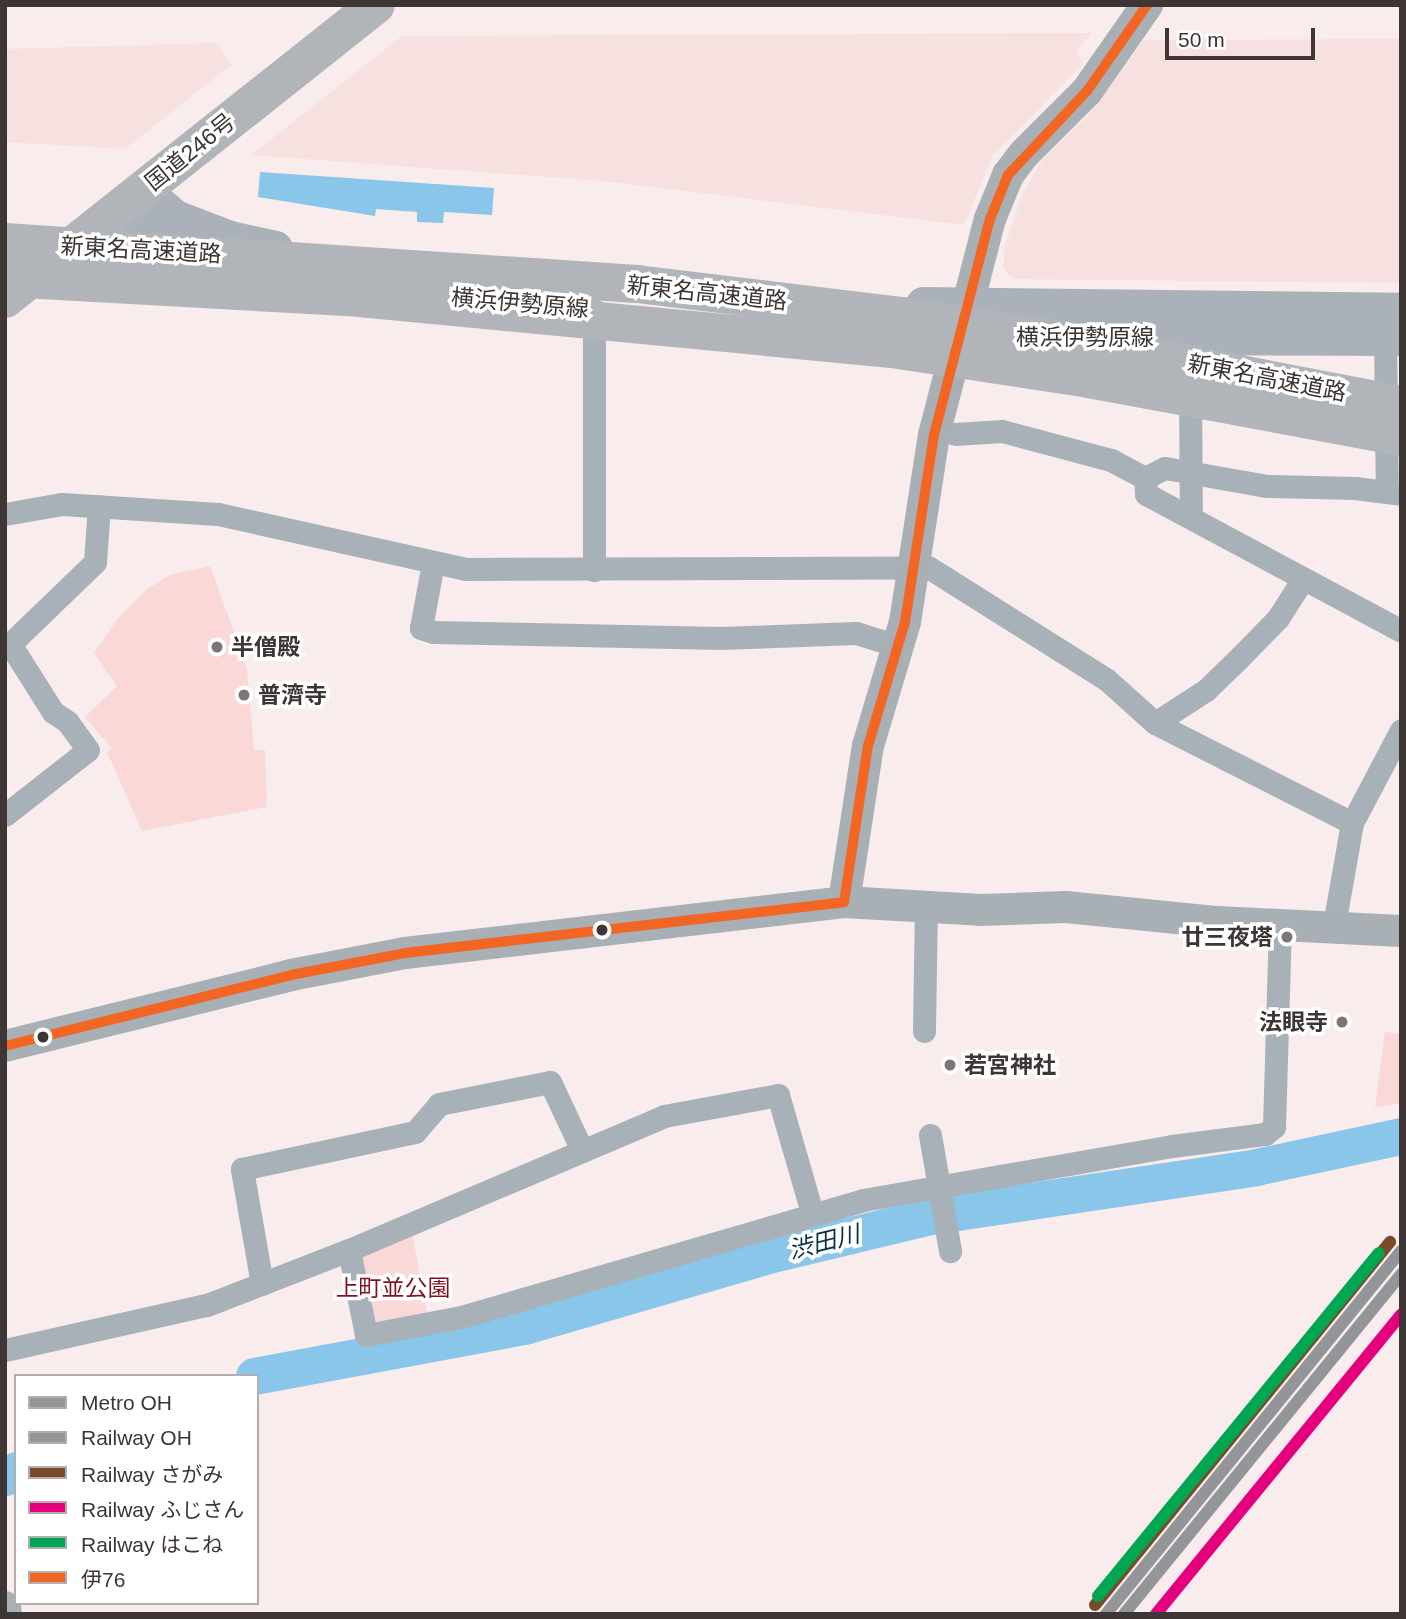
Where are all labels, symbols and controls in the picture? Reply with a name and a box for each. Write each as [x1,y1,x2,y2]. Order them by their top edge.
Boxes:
scale bar [1168,14,1318,58]
text: 50 m [1178,28,1225,51]
street label: 国道246号 [140,107,240,197]
street label: 新東名高速道路 [60,232,222,268]
street label: 新東名高速道路 [625,271,789,315]
street label: 横浜伊勢原線 [450,283,590,323]
street label: 横浜伊勢原線 [1016,323,1154,351]
street label: 新東名高速道路 [1185,349,1349,407]
place label: 半僧殿 [231,633,300,661]
marker: 半僧殿 [209,639,225,655]
place label: 普濟寺 [258,681,327,709]
marker: 普濟寺 [236,687,252,703]
unlabelled marker [595,923,609,937]
place label: 廿三夜塔 [1181,923,1273,951]
marker: 廿三夜塔 [1279,929,1295,945]
place label: 法眼寺 [1259,1008,1328,1036]
marker: 法眼寺 [1334,1014,1350,1030]
unlabelled marker [36,1030,50,1044]
place label: 若宮神社 [964,1051,1056,1079]
marker: 若宮神社 [942,1057,958,1073]
water label: 渋田川 [786,1219,862,1265]
park label: 上町並公園 [336,1274,450,1302]
legend [14,1374,259,1605]
text: Metro OH [81,1391,172,1414]
text: Railway OH [81,1426,192,1449]
text: Railway さがみ [81,1463,223,1486]
text: Railway ふじさん [81,1498,244,1521]
text: Railway はこね [81,1533,223,1556]
text: 伊76 [81,1568,125,1591]

